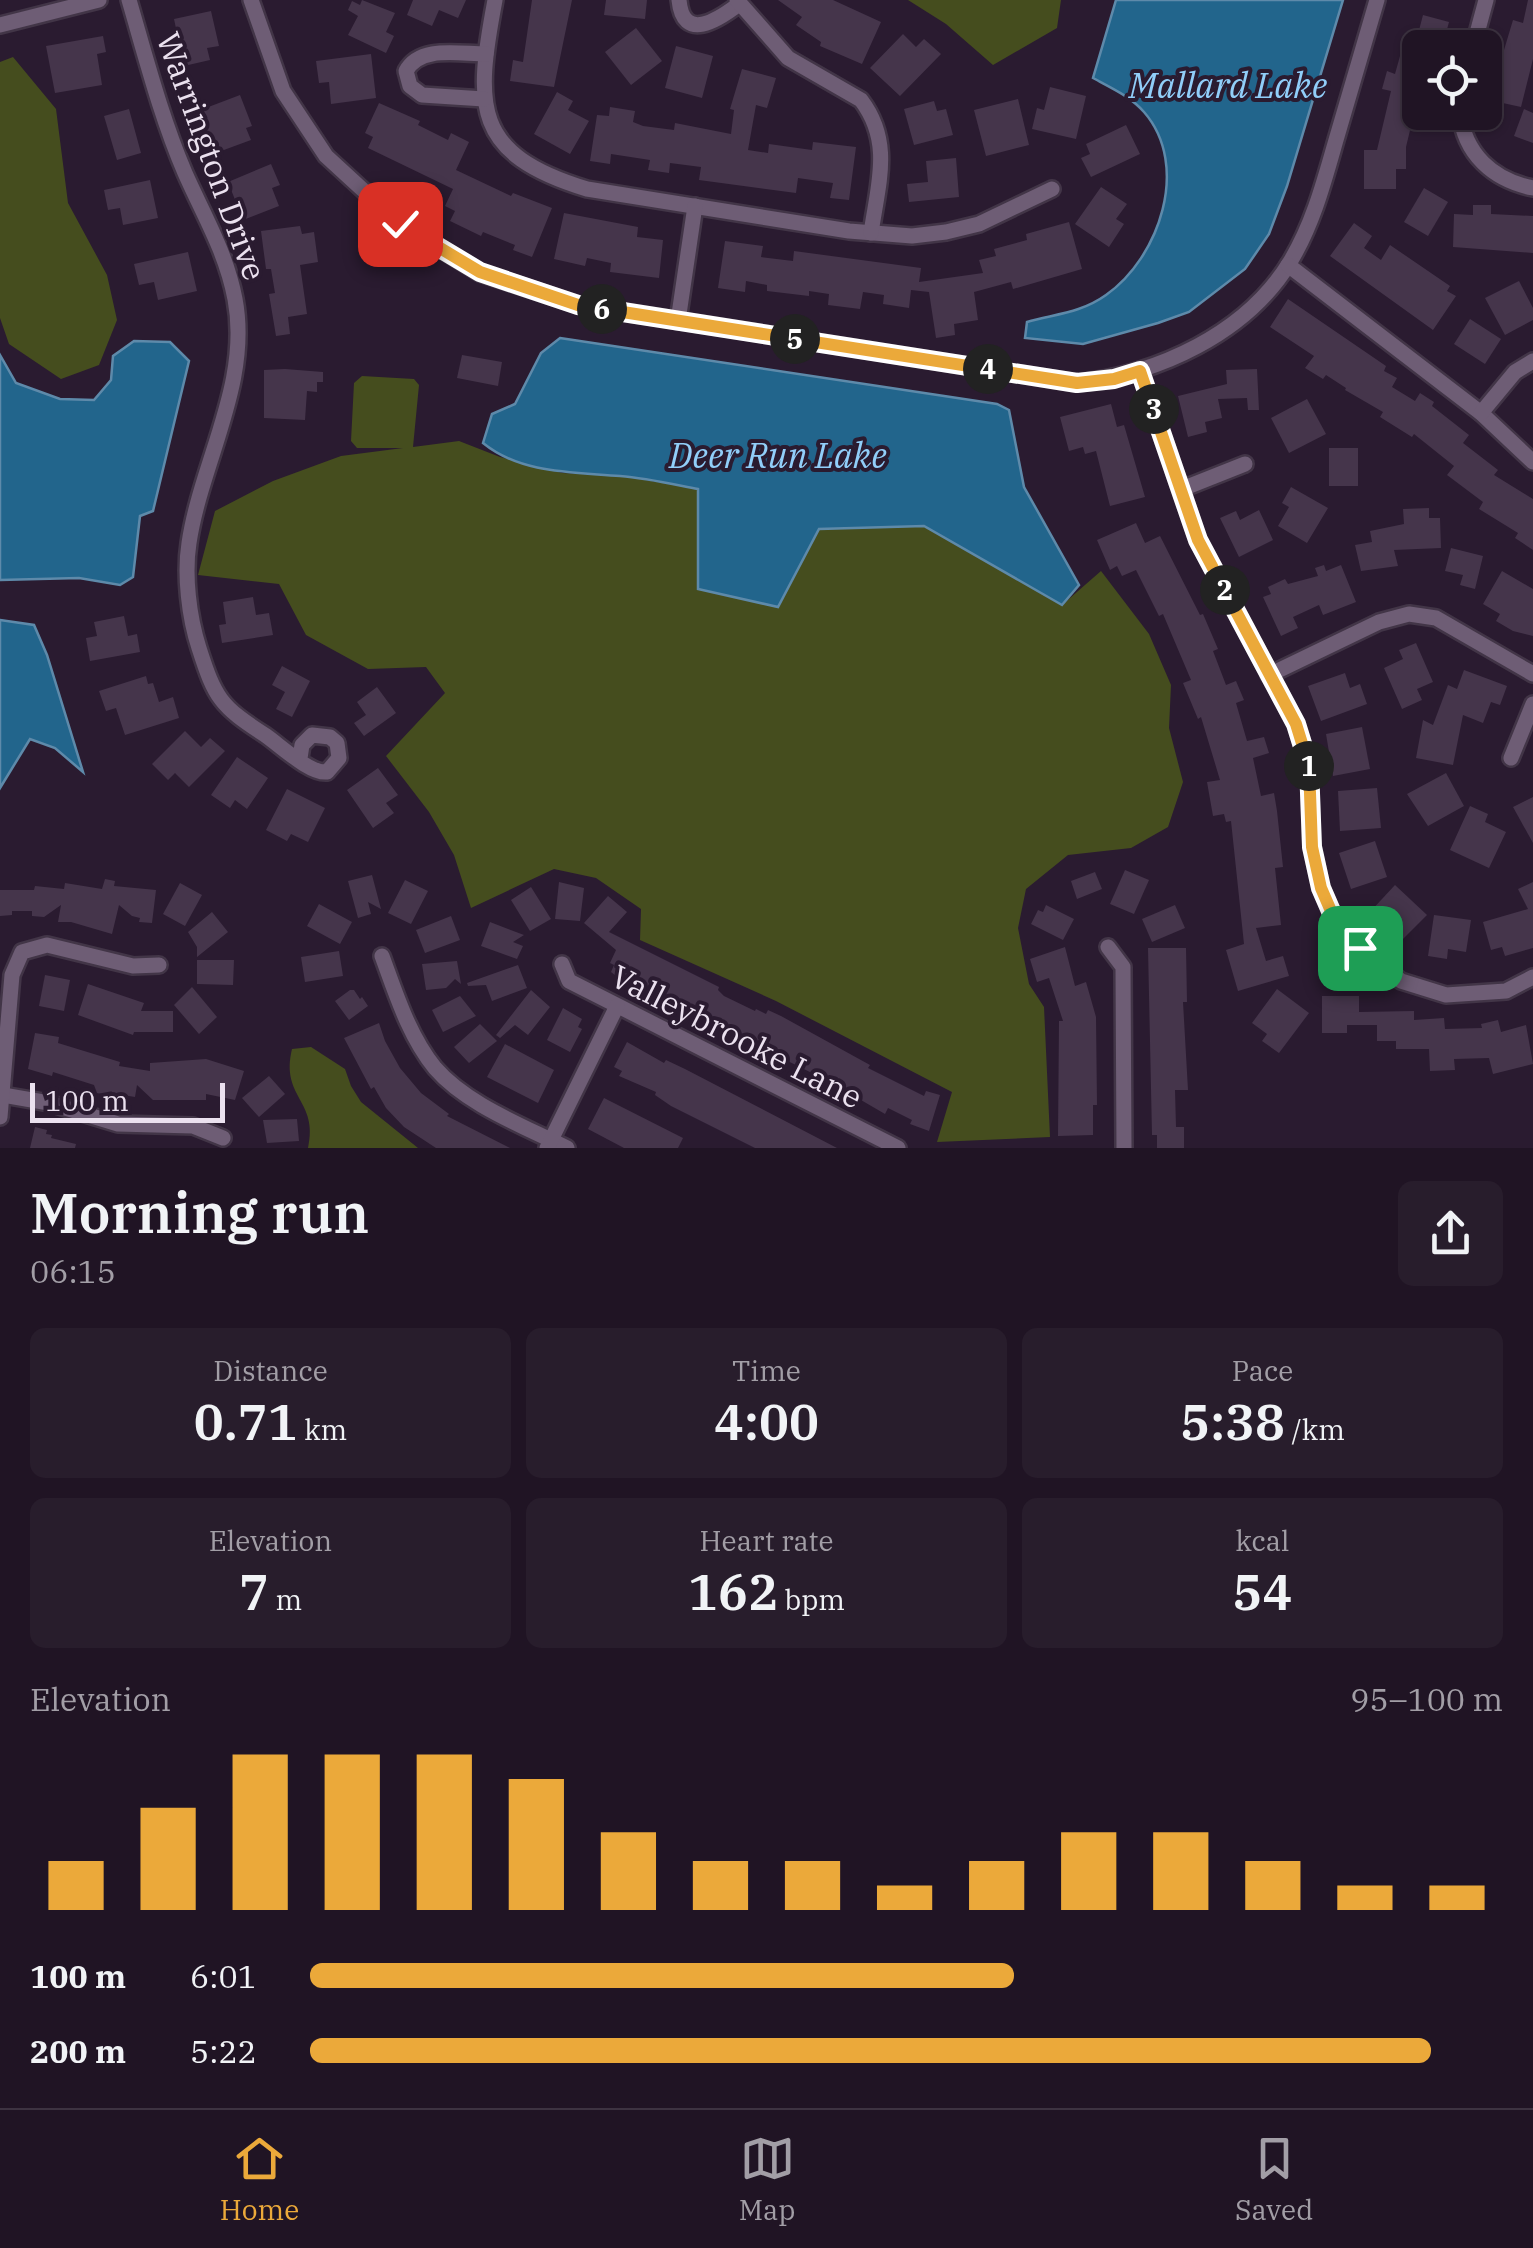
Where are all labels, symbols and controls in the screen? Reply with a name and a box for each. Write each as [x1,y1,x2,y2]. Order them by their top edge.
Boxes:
street label: Warrington Drive [148,26,276,286]
map controls [1402,30,1502,130]
button: locate [1402,30,1502,130]
water label: Mallard Lake [1128,62,1328,108]
pin [358,182,443,267]
icon: check [373,197,428,252]
pin: 6 [577,284,627,334]
text: 6 [594,290,610,327]
pin: 5 [770,314,820,364]
text: 5 [787,320,803,357]
pin: 4 [963,344,1013,394]
text: 4 [980,350,996,387]
pin: 3 [1129,384,1179,434]
text: 3 [1146,390,1162,427]
water label: Deer Run Lake [668,432,887,478]
pin: 2 [1200,565,1250,615]
text: 2 [1217,571,1233,608]
pin: 1 [1284,741,1334,791]
text: 1 [1301,747,1317,784]
pin [1318,906,1403,991]
icon: arrive [1333,921,1388,976]
street label: Valleybrooke Lane [604,955,870,1117]
scale bar [30,1078,225,1122]
text: 100 m [45,1082,129,1119]
text: Morning run [30,1177,369,1248]
button: share [1398,1181,1503,1286]
text: 06:15 [30,1250,116,1292]
text: Distance [213,1352,328,1389]
text: Time [732,1352,801,1389]
text: Pace [1232,1352,1293,1389]
text: 0.71 [194,1389,298,1454]
text: 4:00 [714,1389,819,1454]
text: 5:38 [1180,1389,1285,1454]
text: km [298,1411,347,1448]
text: /km [1285,1411,1345,1448]
text: Elevation [209,1522,332,1559]
text: Heart rate [700,1522,833,1559]
text: kcal [1236,1522,1289,1559]
text: 7 [239,1559,269,1624]
text: 162 [688,1559,778,1624]
text: 54 [1233,1559,1293,1624]
text: m [269,1581,302,1618]
text: bpm [778,1581,845,1618]
text: Elevation [30,1678,171,1720]
text: 95–100 m [1350,1678,1503,1720]
text: 100 m [30,1955,126,1997]
text: 6:01 [190,1955,257,1997]
text: 200 m [30,2030,126,2072]
text: 5:22 [190,2030,257,2072]
tab: Home [220,2131,299,2228]
tab: Map [739,2131,796,2228]
tab: Saved [1235,2131,1313,2228]

